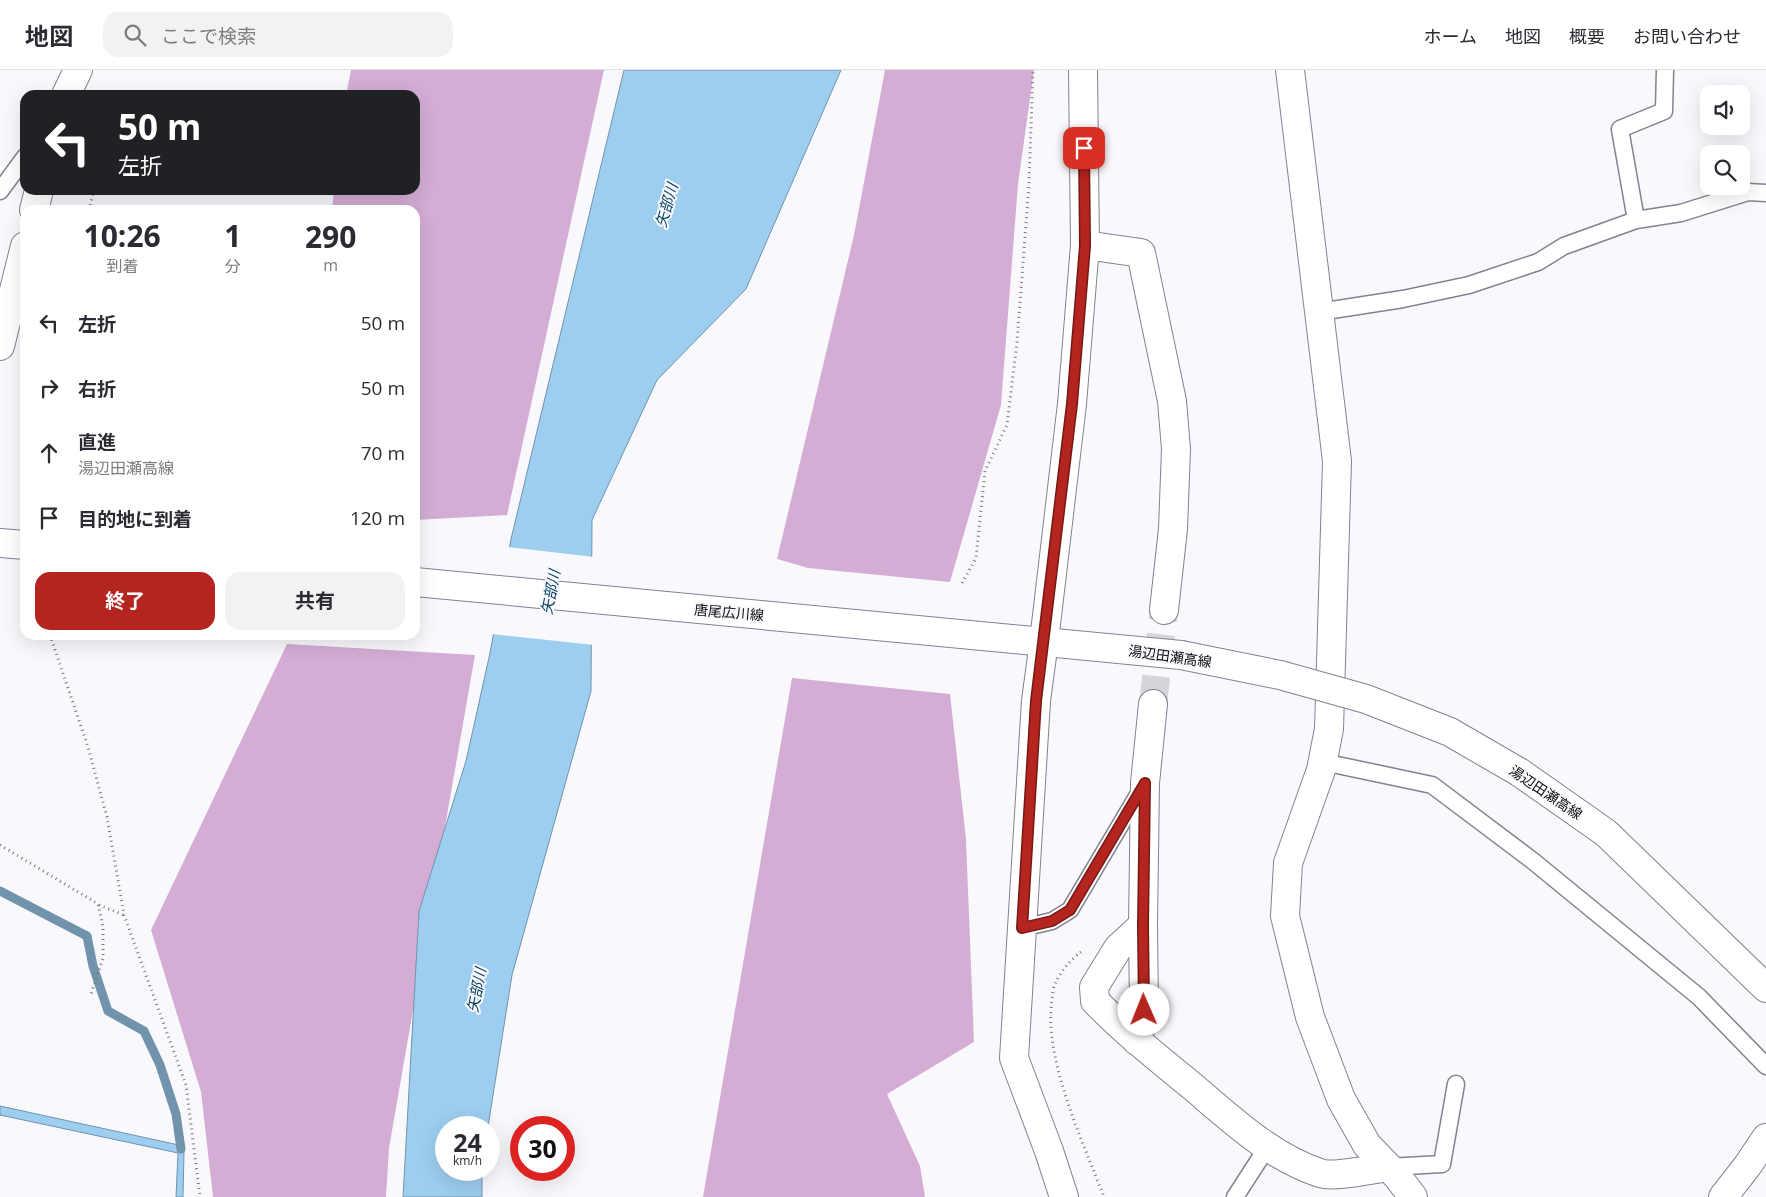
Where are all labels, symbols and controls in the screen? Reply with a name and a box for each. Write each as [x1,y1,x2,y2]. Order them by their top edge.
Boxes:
search box [103,12,453,57]
text: 地図 [25,19,73,52]
icon: search [121,21,149,49]
text: ここで検索 [161,23,256,49]
text: ホーム [1424,24,1477,48]
text: 地図 [1505,24,1541,48]
text: 概要 [1569,24,1605,48]
text: お問い合わせ [1633,24,1741,48]
map controls [1700,85,1750,195]
button: sound [1700,85,1750,135]
text: 50 m [118,103,201,150]
icon: left [35,110,100,175]
pin [1063,127,1105,169]
icon: arrive [1070,134,1098,162]
button: search [1700,145,1750,195]
text: 左折 [118,150,162,180]
water label: 矢部川 [650,179,682,229]
text: 10:26 [84,215,161,256]
text: 1 [224,215,241,256]
text: 290 [305,216,356,257]
text: m [323,254,338,276]
text: 到着 [106,255,138,277]
text: 分 [225,255,241,277]
icon: left [35,309,63,337]
text: 50 m [361,310,405,336]
text: 左折 [78,311,116,337]
icon: right [35,374,63,402]
text: 50 m [361,375,405,401]
text: 右折 [78,376,116,402]
text: 直進 [78,429,116,455]
icon: ahead [35,439,63,467]
text: 70 m [361,440,405,466]
text: 湯辺田瀬高線 [78,457,174,479]
icon: arrive [35,504,63,532]
text: 120 m [350,505,405,531]
text: 目的地に到着 [78,506,192,532]
water label: 矢部川 [536,566,564,616]
button: 終了 [35,572,215,630]
button: 共有 [225,572,405,630]
street label: 唐尾広川線 [693,599,765,625]
street label: 湯辺田瀬高線 [1127,641,1213,671]
street label: 湯辺田瀬高線 [1506,761,1586,823]
water label: 矢部川 [462,964,490,1014]
position arrow [1117,983,1169,1035]
speed limit sign: 30 [510,1116,575,1181]
text: 24 [453,1125,482,1159]
text: km/h [453,1152,482,1169]

